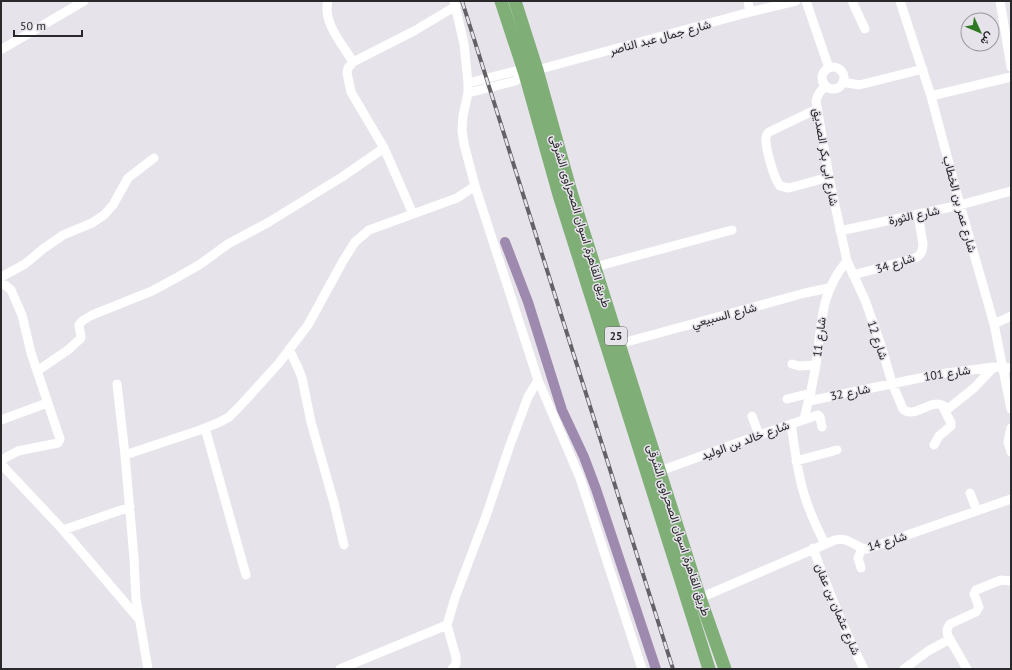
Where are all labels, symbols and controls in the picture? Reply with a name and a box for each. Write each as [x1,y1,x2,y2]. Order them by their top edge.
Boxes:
scale bar [14,12,82,38]
north arrow [960,12,1000,52]
street label: شارع جمال عبد الناصر [607,16,713,60]
text: 50 m [20,18,46,33]
text: ش [978,29,997,49]
street label: شارع ابى بكر الصديق [808,107,842,207]
street label: طريق القاهرة, اسوان الصحراوى الشرقى [547,133,615,310]
street label: شارع عمر بن الخطاب [938,154,980,255]
street label: شارع الثورة [887,202,941,230]
street label: شارع 34 [873,250,917,278]
street label: شارع السبيعي [690,299,759,334]
street label: شارع 11 [809,316,831,358]
street label: شارع 12 [862,318,892,362]
road number: 25 [605,327,627,345]
street label: شارع 101 [923,362,972,386]
street label: شارع 32 [829,380,872,405]
street label: شارع خالد بن الوليد [699,417,792,465]
street label: طريق القاهرة, اسوان الصحراوى الشرقى [643,442,714,618]
street label: شارع 14 [865,528,909,556]
street label: شارع عثمان بن عفان [810,561,864,658]

